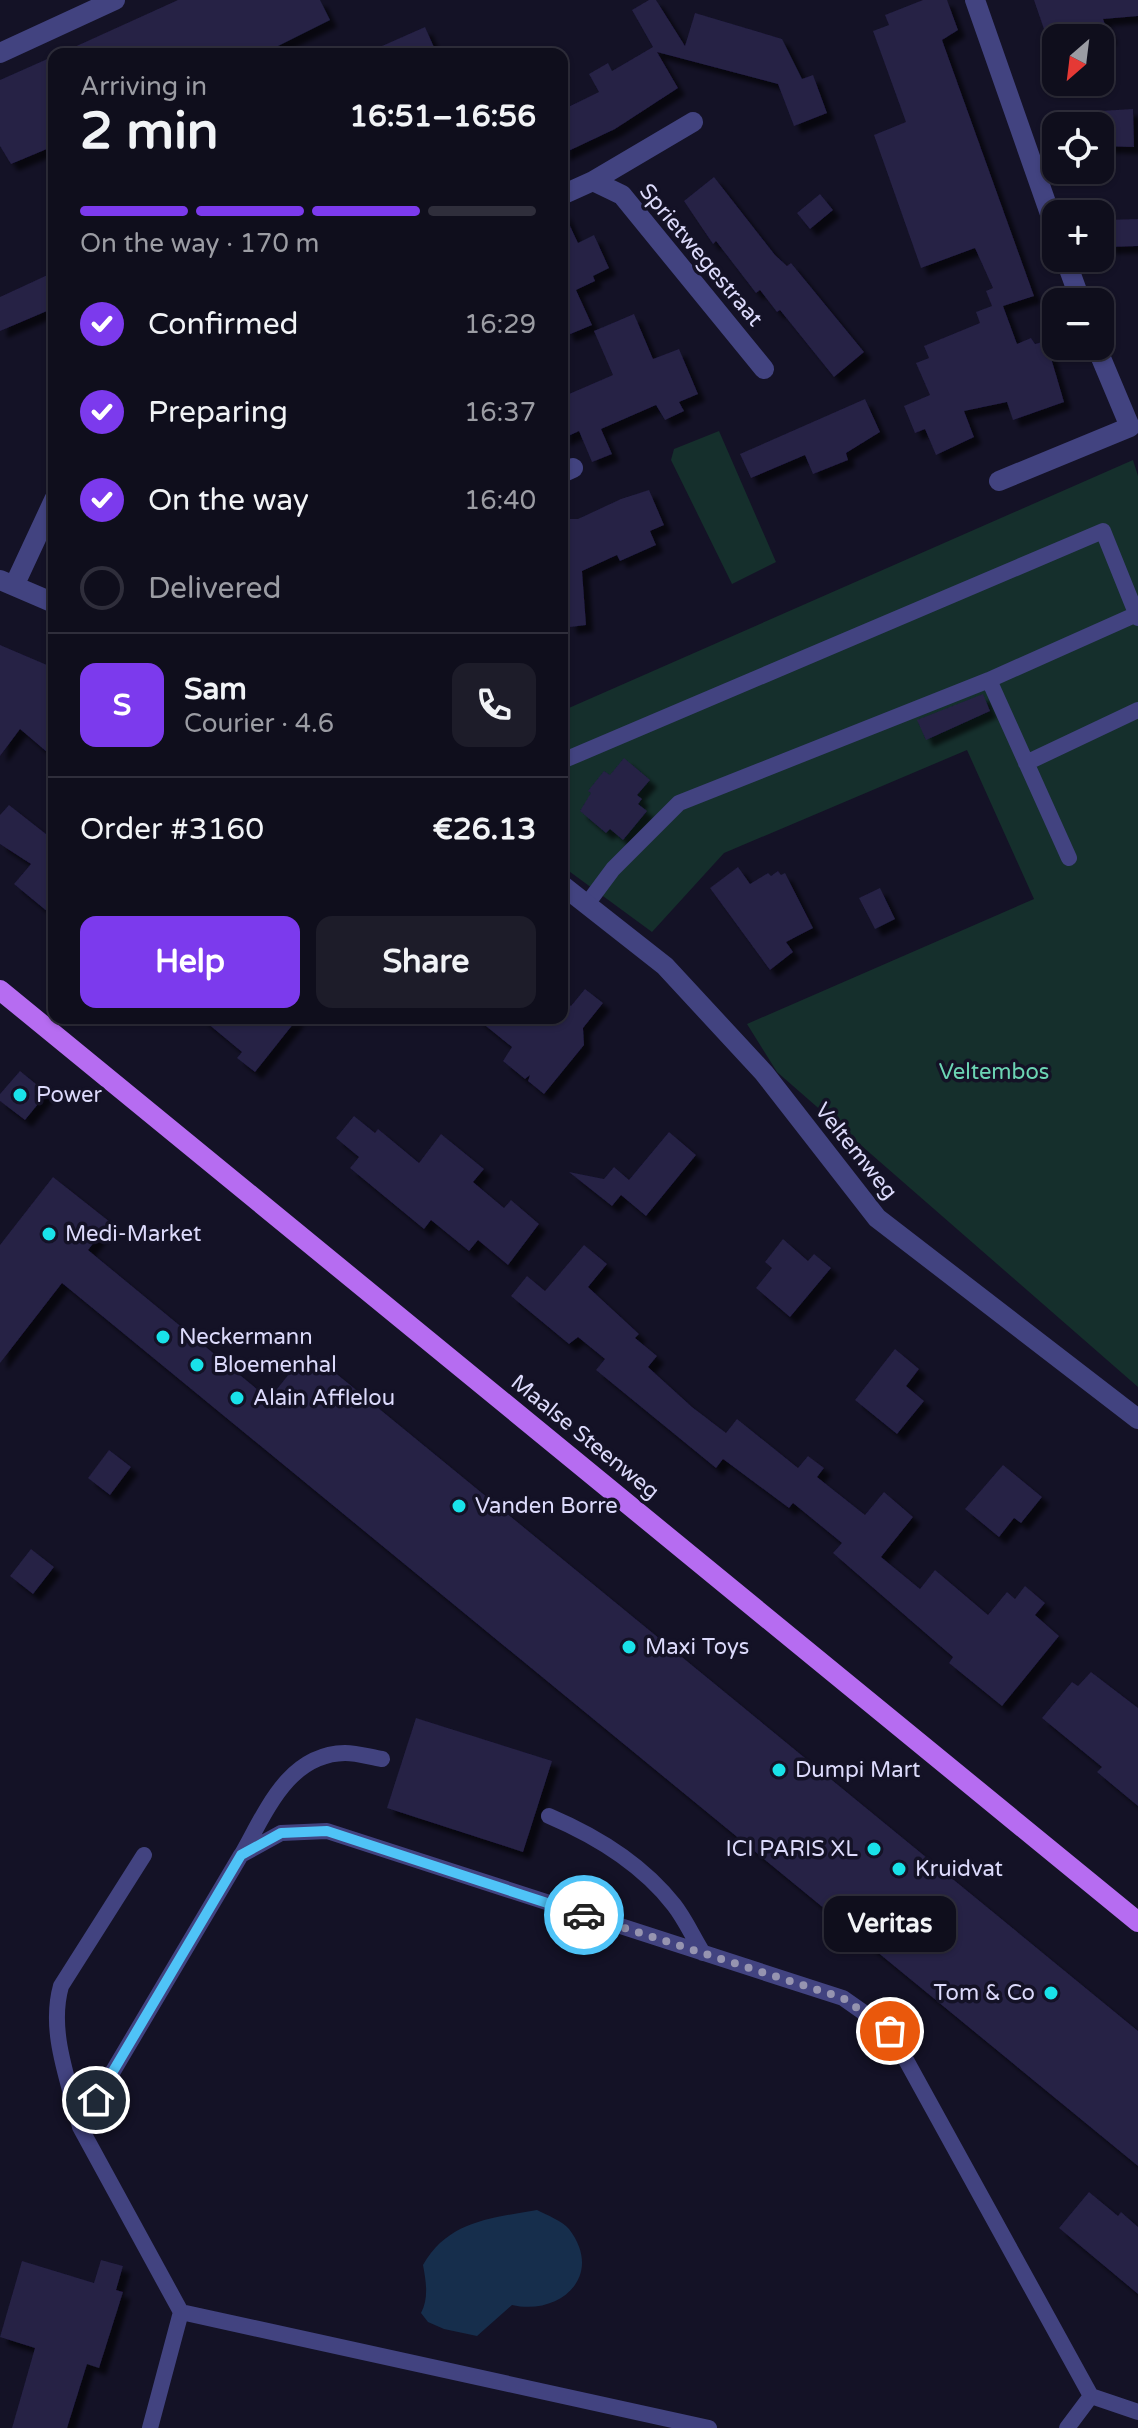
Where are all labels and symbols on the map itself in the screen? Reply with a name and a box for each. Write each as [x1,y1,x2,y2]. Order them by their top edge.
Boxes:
north arrow [1042,24,1114,96]
street label: Sprietwegestraat [634,178,768,332]
park label: Veltembos [939,1059,1049,1085]
place label: Power [36,1082,102,1108]
marker: Power [11,1086,29,1104]
street label: Veltemweg [809,1098,903,1204]
place label: Medi-Market [65,1221,201,1247]
marker: Medi-Market [40,1225,58,1243]
place label: Neckermann [179,1324,313,1350]
marker: Neckermann [154,1328,172,1346]
place label: Bloemenhal [213,1352,337,1378]
marker: Bloemenhal [188,1356,206,1374]
street label: Maalse Steenweg [506,1369,664,1505]
place label: Alain Afflelou [253,1385,395,1411]
marker: Alain Afflelou [228,1389,246,1407]
place label: Vanden Borre [475,1493,618,1519]
marker: Vanden Borre [450,1497,468,1515]
place label: Maxi Toys [645,1634,749,1660]
marker: Maxi Toys [620,1638,638,1656]
place label: Dumpi Mart [795,1757,920,1783]
marker: Dumpi Mart [770,1761,788,1779]
place label: ICI PARIS XL [726,1836,858,1862]
marker: ICI PARIS XL [865,1840,883,1858]
place label: Kruidvat [915,1856,1003,1882]
marker: Kruidvat [890,1860,908,1878]
courier [544,1875,624,1955]
callout: Veritas [824,1895,956,1951]
place label: Tom & Co [934,1980,1035,2006]
marker: Tom & Co [1042,1984,1060,2002]
pin [856,1997,924,2065]
pin [62,2066,130,2134]

